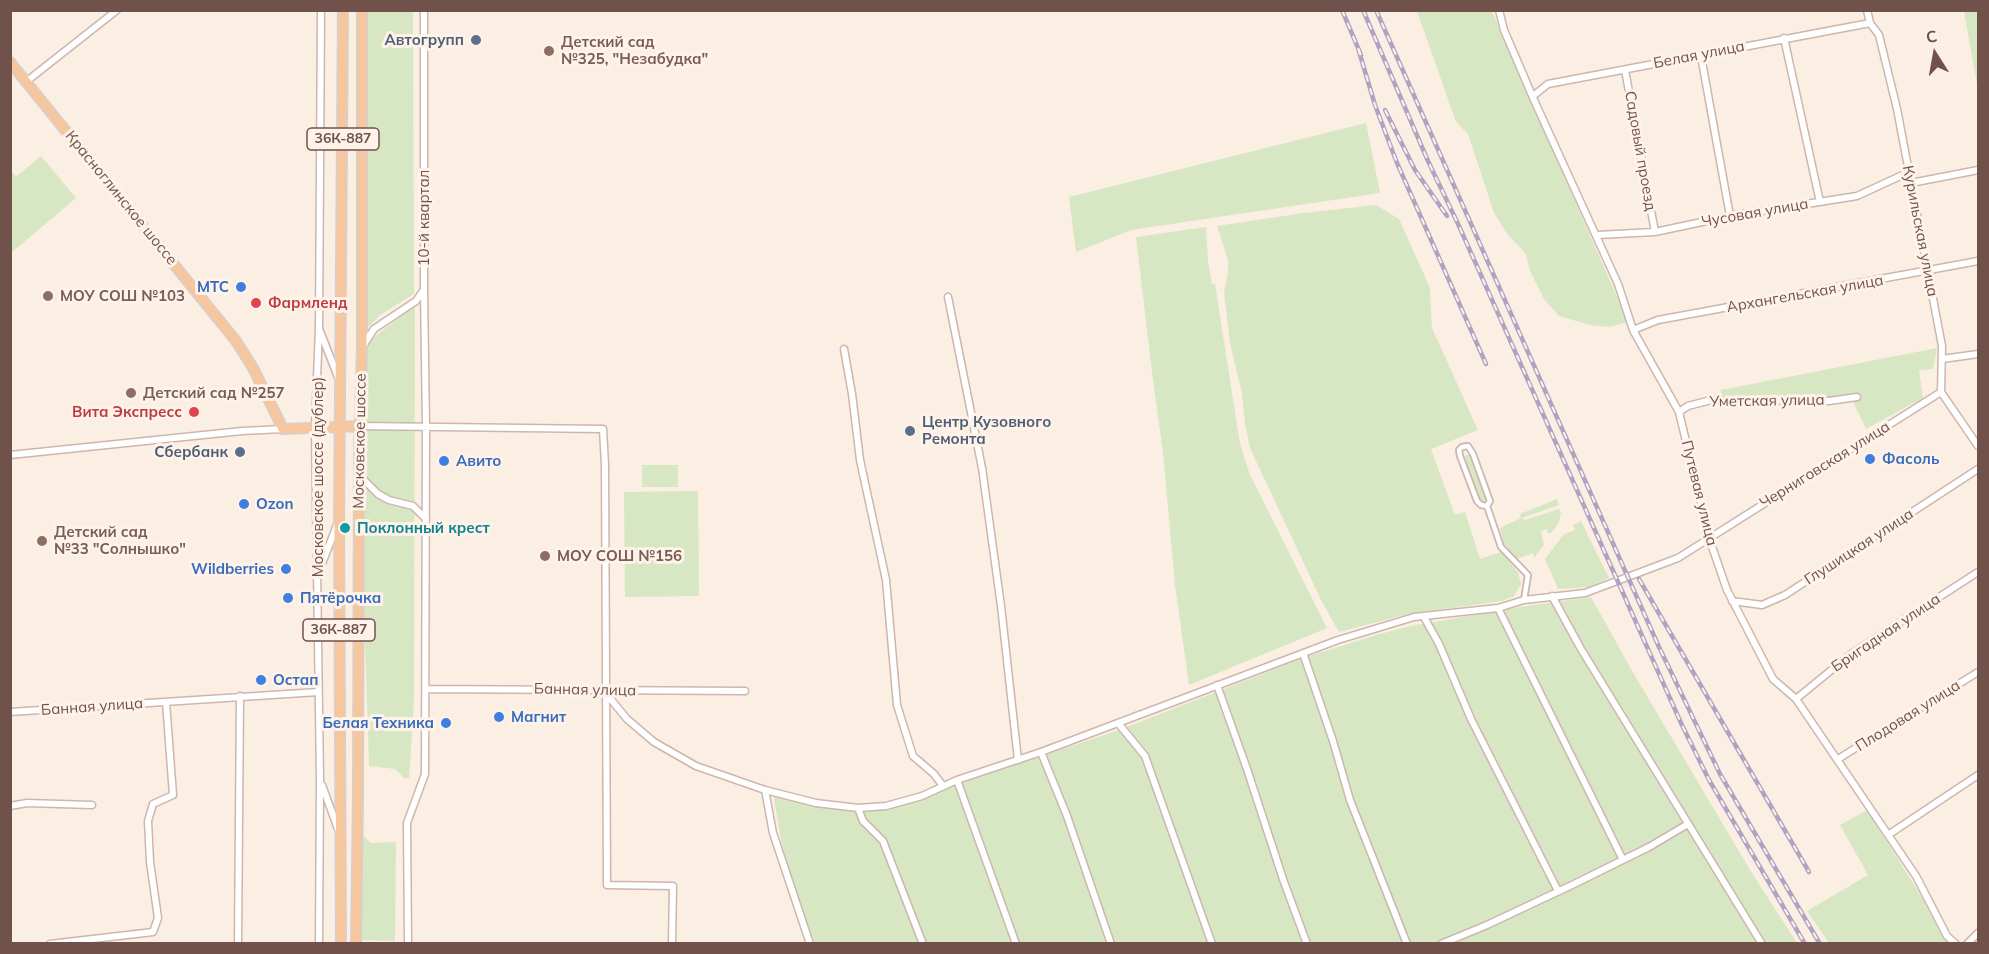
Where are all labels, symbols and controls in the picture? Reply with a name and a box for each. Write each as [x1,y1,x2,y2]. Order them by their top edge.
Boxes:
north arrow [1905,24,1965,84]
text: С [1924,25,1939,47]
place label: Автогрупп [384,31,464,49]
marker: Автогрупп [469,33,483,47]
place label: Детский сад №325, "Незабудка" [561,33,708,68]
street label: Белая улица [1652,37,1746,73]
marker: Детский сад №325, "Незабудка" [542,44,556,58]
street label: Садовый проезд [1621,90,1659,212]
street label: Красноглинское шоссе [61,127,181,269]
road number: 36К-887 [307,128,379,150]
street label: Курильская улица [1898,164,1942,298]
street label: 10-й квартал [415,170,433,266]
street label: Чусовая улица [1700,195,1810,231]
street label: Архангельская улица [1725,271,1885,317]
place label: МТС [197,278,229,296]
marker: МТС [234,280,248,294]
place label: МОУ СОШ №103 [60,287,185,305]
marker: МОУ СОШ №103 [41,289,55,303]
place label: Фармленд [268,294,347,312]
marker: Фармленд [249,296,263,310]
street label: Московское шоссе [350,373,370,509]
street label: Московское шоссе (дублер) [309,377,327,577]
place label: Детский сад №257 [143,384,284,402]
marker: Детский сад №257 [124,386,138,400]
street label: Уметская улица [1709,391,1825,411]
place label: Вита Экспресс [72,403,182,421]
marker: Вита Экспресс [187,405,201,419]
place label: Центр Кузовного Ремонта [922,413,1051,448]
street label: Черниговская улица [1757,418,1893,512]
marker: Центр Кузовного Ремонта [903,424,917,438]
street label: Путевая улица [1677,438,1721,548]
place label: Сбербанк [154,443,228,461]
marker: Сбербанк [233,445,247,459]
place label: Фасоль [1882,450,1939,468]
place label: Авито [456,452,501,470]
marker: Фасоль [1863,452,1877,466]
marker: Авито [437,454,451,468]
place label: Ozon [256,495,293,513]
marker: Ozon [237,497,251,511]
street label: Глушицкая улица [1801,505,1917,589]
place label: Поклонный крест [357,519,490,537]
marker: Поклонный крест [338,521,352,535]
place label: Детский сад №33 "Солнышко" [54,523,186,558]
marker: Детский сад №33 "Солнышко" [35,534,49,548]
place label: МОУ СОШ №156 [557,547,682,565]
marker: МОУ СОШ №156 [538,549,552,563]
place label: Wildberries [191,560,274,578]
marker: Wildberries [279,562,293,576]
place label: Пятёрочка [300,589,381,607]
street label: Бригадная улица [1828,590,1944,676]
marker: Пятёрочка [281,591,295,605]
road number: 36К-887 [303,619,375,641]
place label: Остап [273,671,319,689]
marker: Остап [254,673,268,687]
street label: Плодовая улица [1852,677,1964,755]
street label: Банная улица [534,680,636,700]
street label: Банная улица [40,694,144,720]
place label: Магнит [511,708,566,726]
marker: Магнит [492,710,506,724]
place label: Белая Техника [323,714,434,732]
marker: Белая Техника [439,716,453,730]

